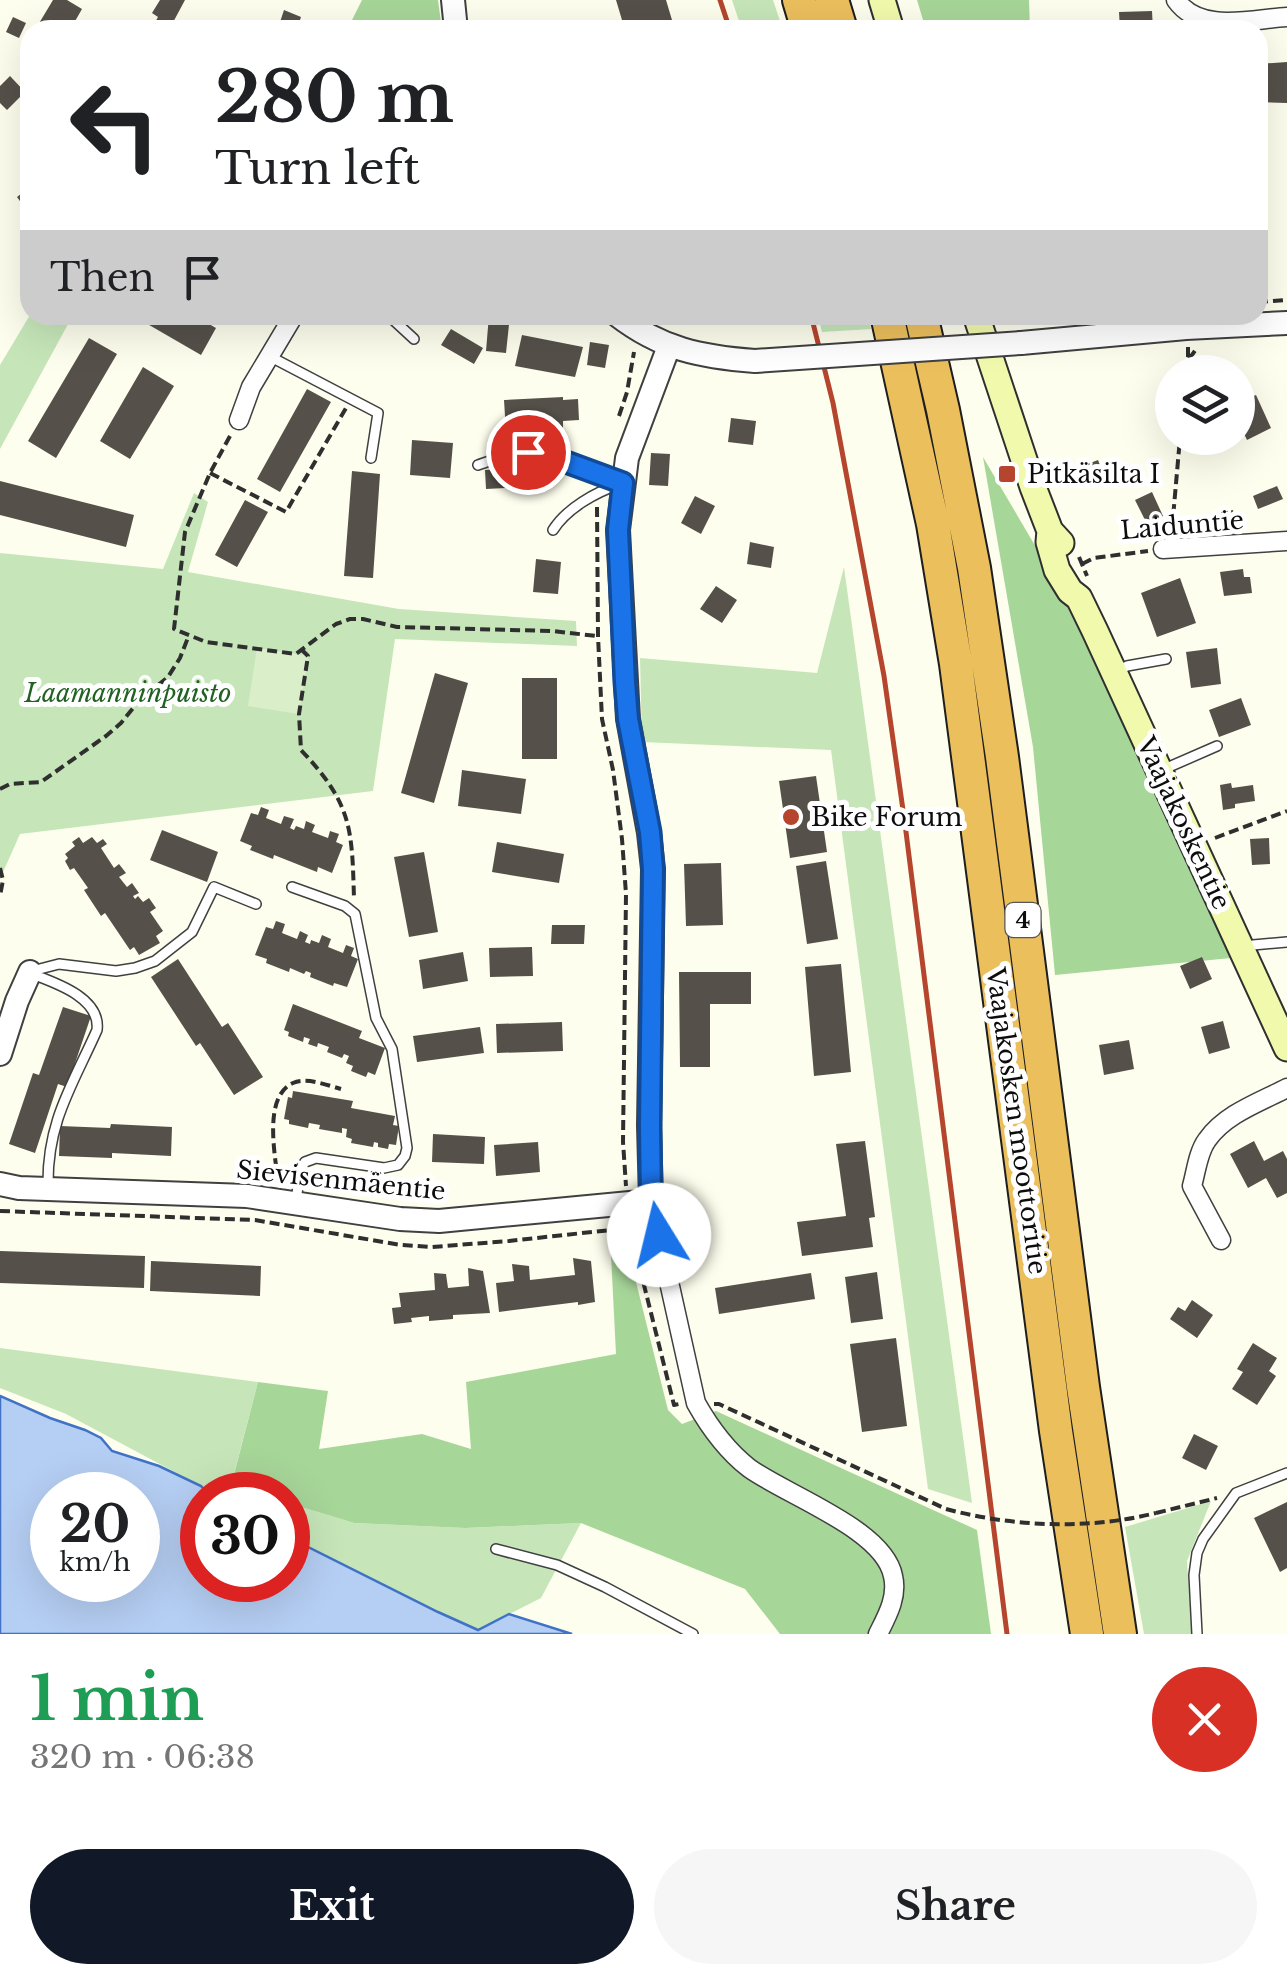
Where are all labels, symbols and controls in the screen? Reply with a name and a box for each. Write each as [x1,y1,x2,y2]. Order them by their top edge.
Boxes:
text: 280 m [215,54,454,141]
icon: left [50,60,180,190]
text: Turn left [215,140,420,196]
icon: arrive [175,250,230,305]
text: Then [50,254,155,301]
map controls [1155,355,1255,455]
button: layers [1155,355,1255,455]
pin [486,410,571,495]
icon: arrive [501,425,556,480]
place label: Pitkäsilta I [1027,459,1160,490]
marker: Pitkäsilta I [996,463,1018,485]
street label: Laiduntie [1119,505,1245,546]
park label: Laamanninpuisto [24,678,231,709]
street label: Vaajakoskentie [1130,731,1237,914]
place label: Bike Forum [811,802,962,833]
marker: Bike Forum [780,806,802,828]
road number: 4 [1006,903,1040,937]
street label: Vaajakosken moottoritie [979,965,1053,1276]
street label: Sievisenmäentie [235,1154,447,1207]
position arrow [607,1183,711,1287]
speed limit sign: 30 [180,1472,310,1602]
text: 20 [60,1493,130,1556]
text: km/h [60,1547,130,1578]
text: 1 min [30,1662,204,1736]
button: close [1152,1667,1257,1772]
text: 320 m · 06:38 [30,1737,255,1777]
button: Exit [30,1849,634,1964]
button: Share [654,1849,1257,1964]

